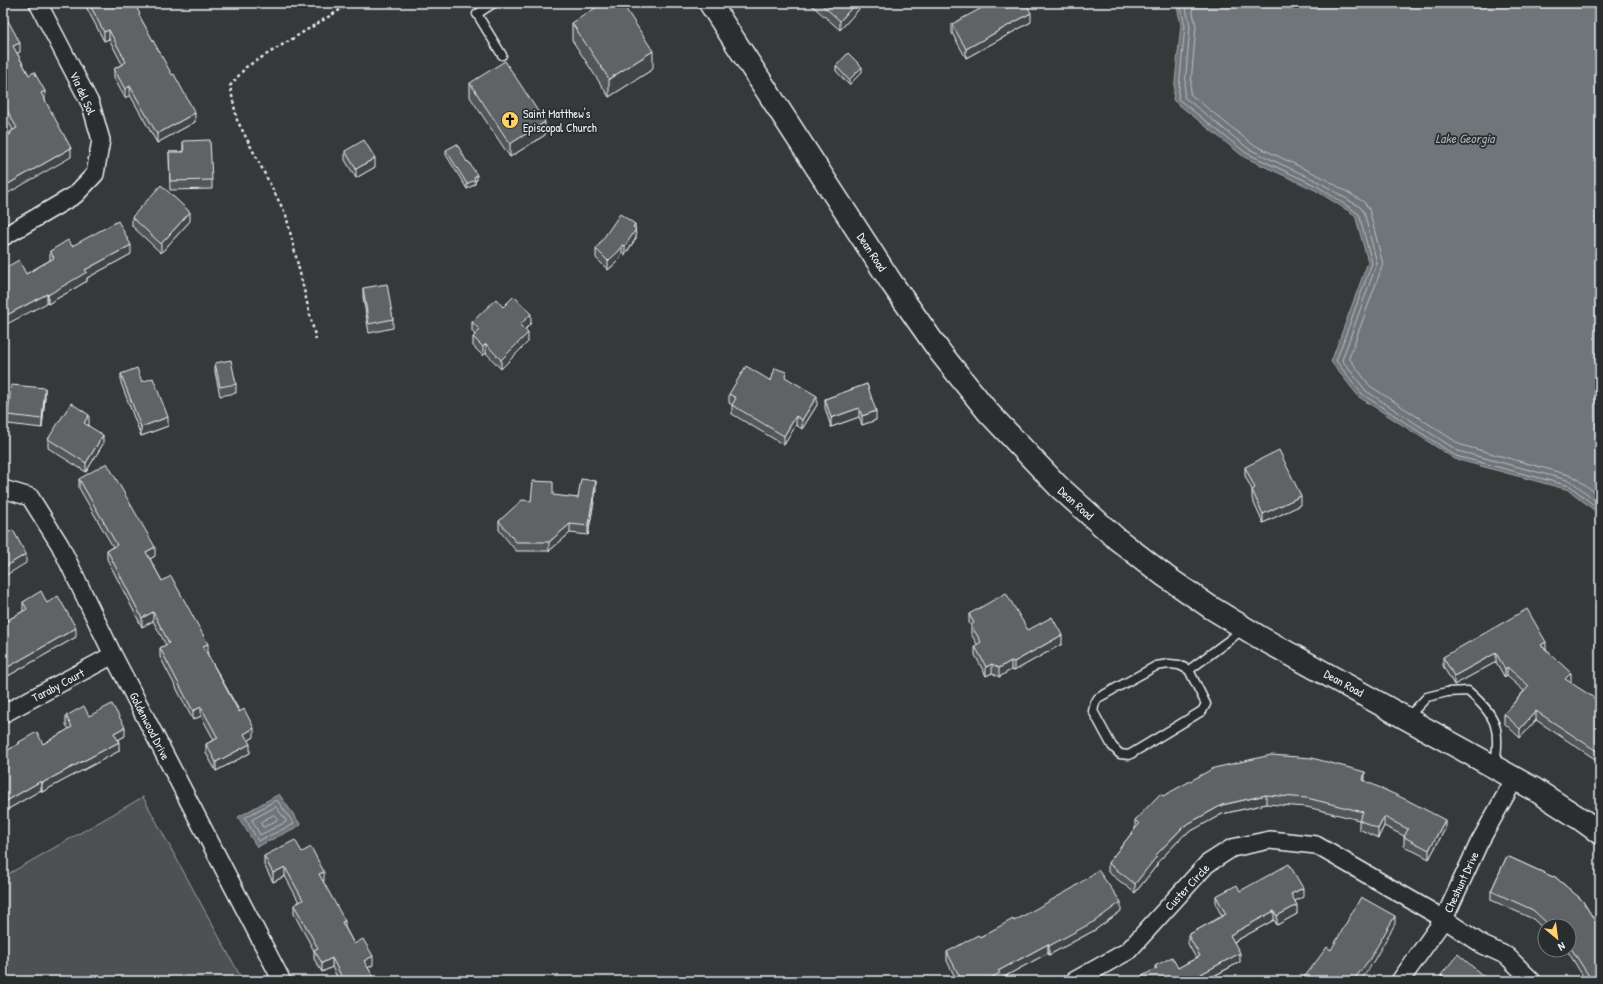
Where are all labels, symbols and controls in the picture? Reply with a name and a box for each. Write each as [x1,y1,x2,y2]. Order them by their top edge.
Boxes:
street label: Via del Sol [66,69,100,118]
place label: Saint Matthew's Episcopal Church [523,105,597,136]
church icon: Saint Matthew's Episcopal Church [500,110,520,130]
water label: Lake Georgia [1436,129,1496,148]
street label: Dean Road [853,229,891,275]
street label: Dean Road [1054,482,1098,524]
street label: Taraby Court [29,664,88,706]
street label: Dean Road [1321,665,1367,701]
street label: Goldenwood Drive [126,689,174,763]
street label: Cheshunt Drive [1439,848,1483,915]
street label: Custer Circle [1161,860,1213,914]
north arrow [1537,918,1577,958]
text: N [1556,939,1568,954]

